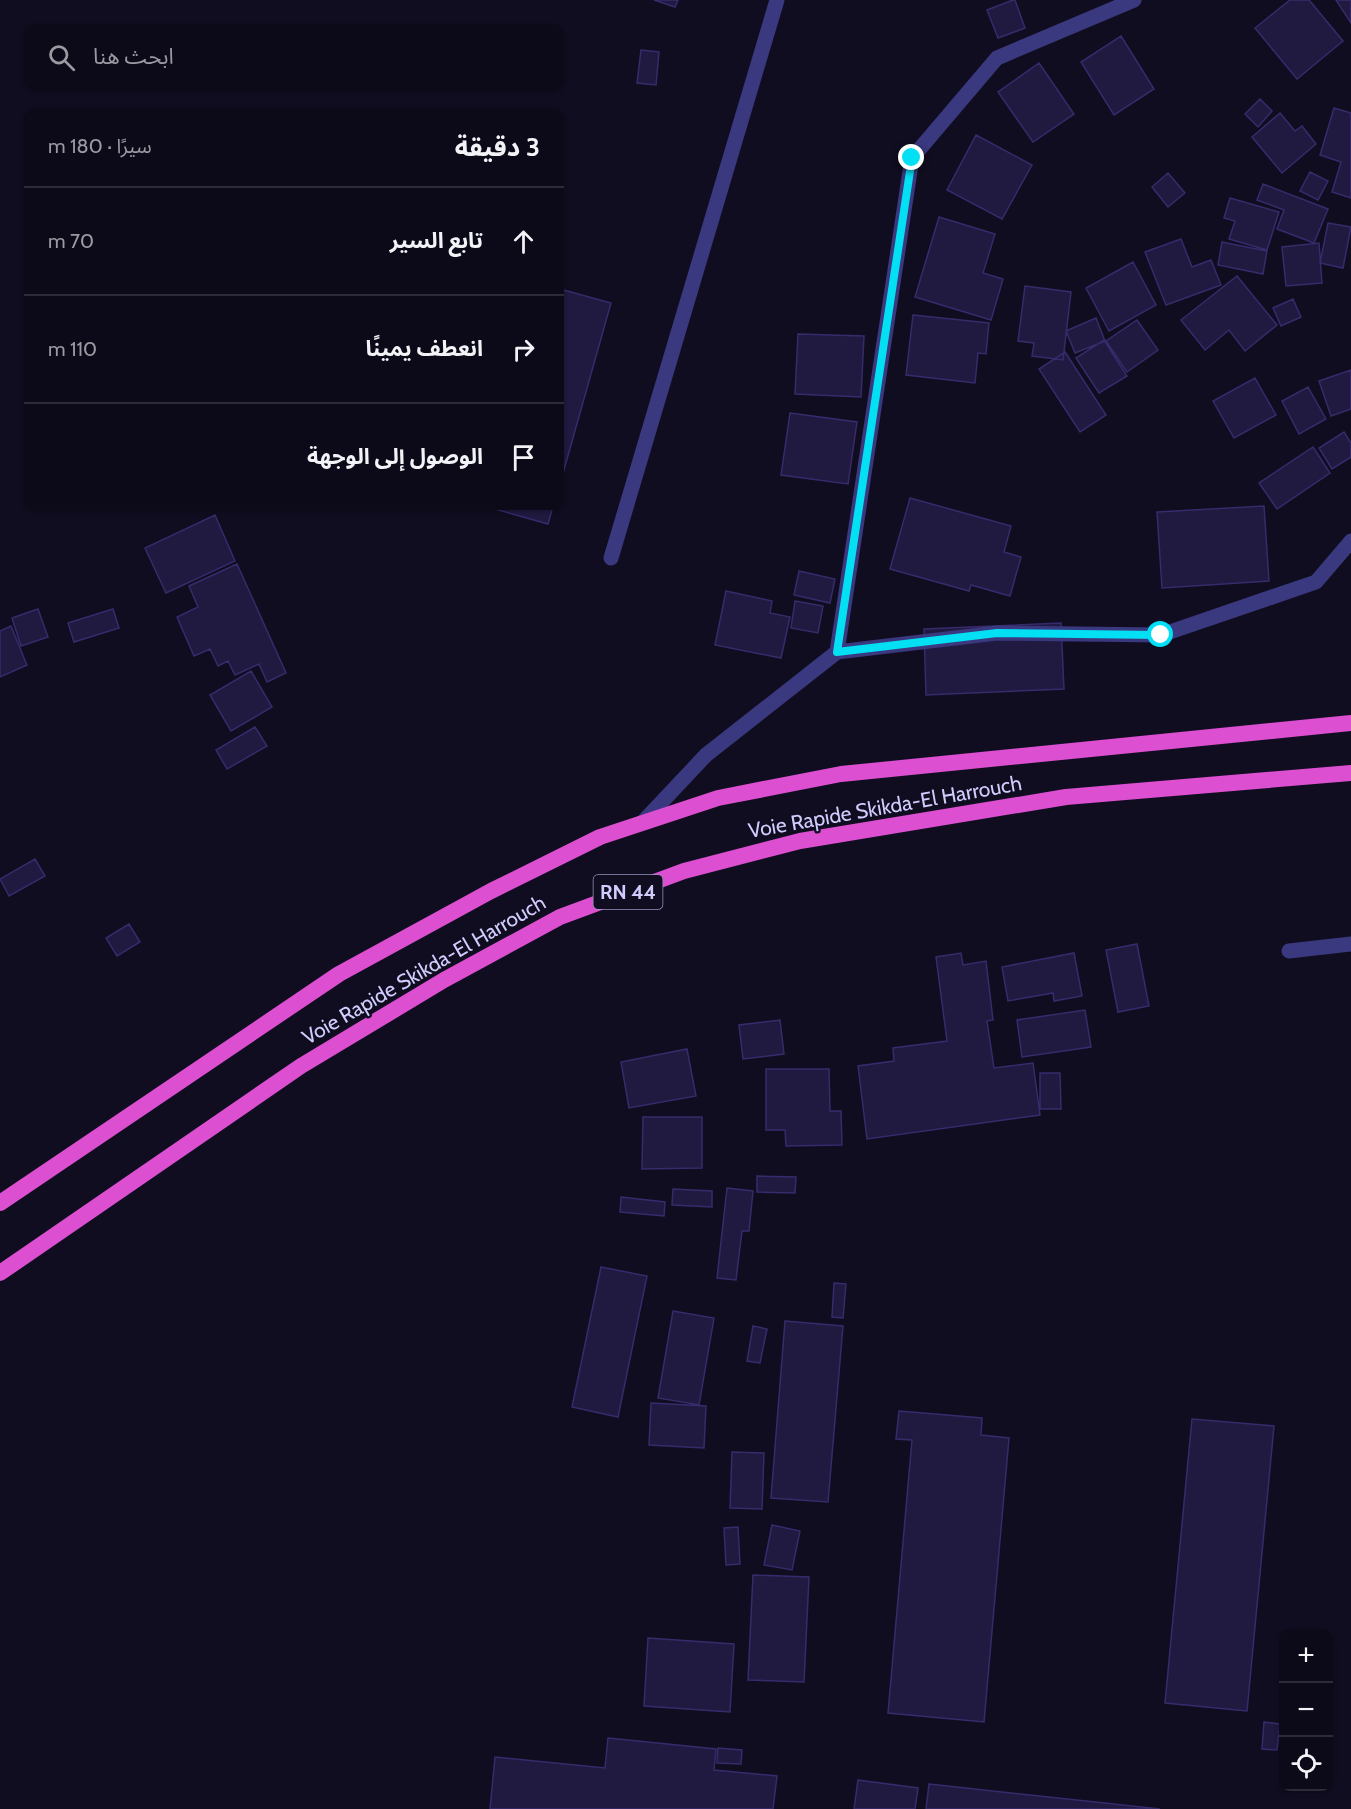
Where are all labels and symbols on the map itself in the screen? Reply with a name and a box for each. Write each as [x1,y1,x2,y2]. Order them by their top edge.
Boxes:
route end [898,144,924,170]
route start [1147,621,1173,647]
street label: Voie Rapide Skikda-El Harrouch [746,770,1023,843]
road number: RN 44 [594,875,662,909]
street label: Voie Rapide Skikda-El Harrouch [298,889,550,1050]

